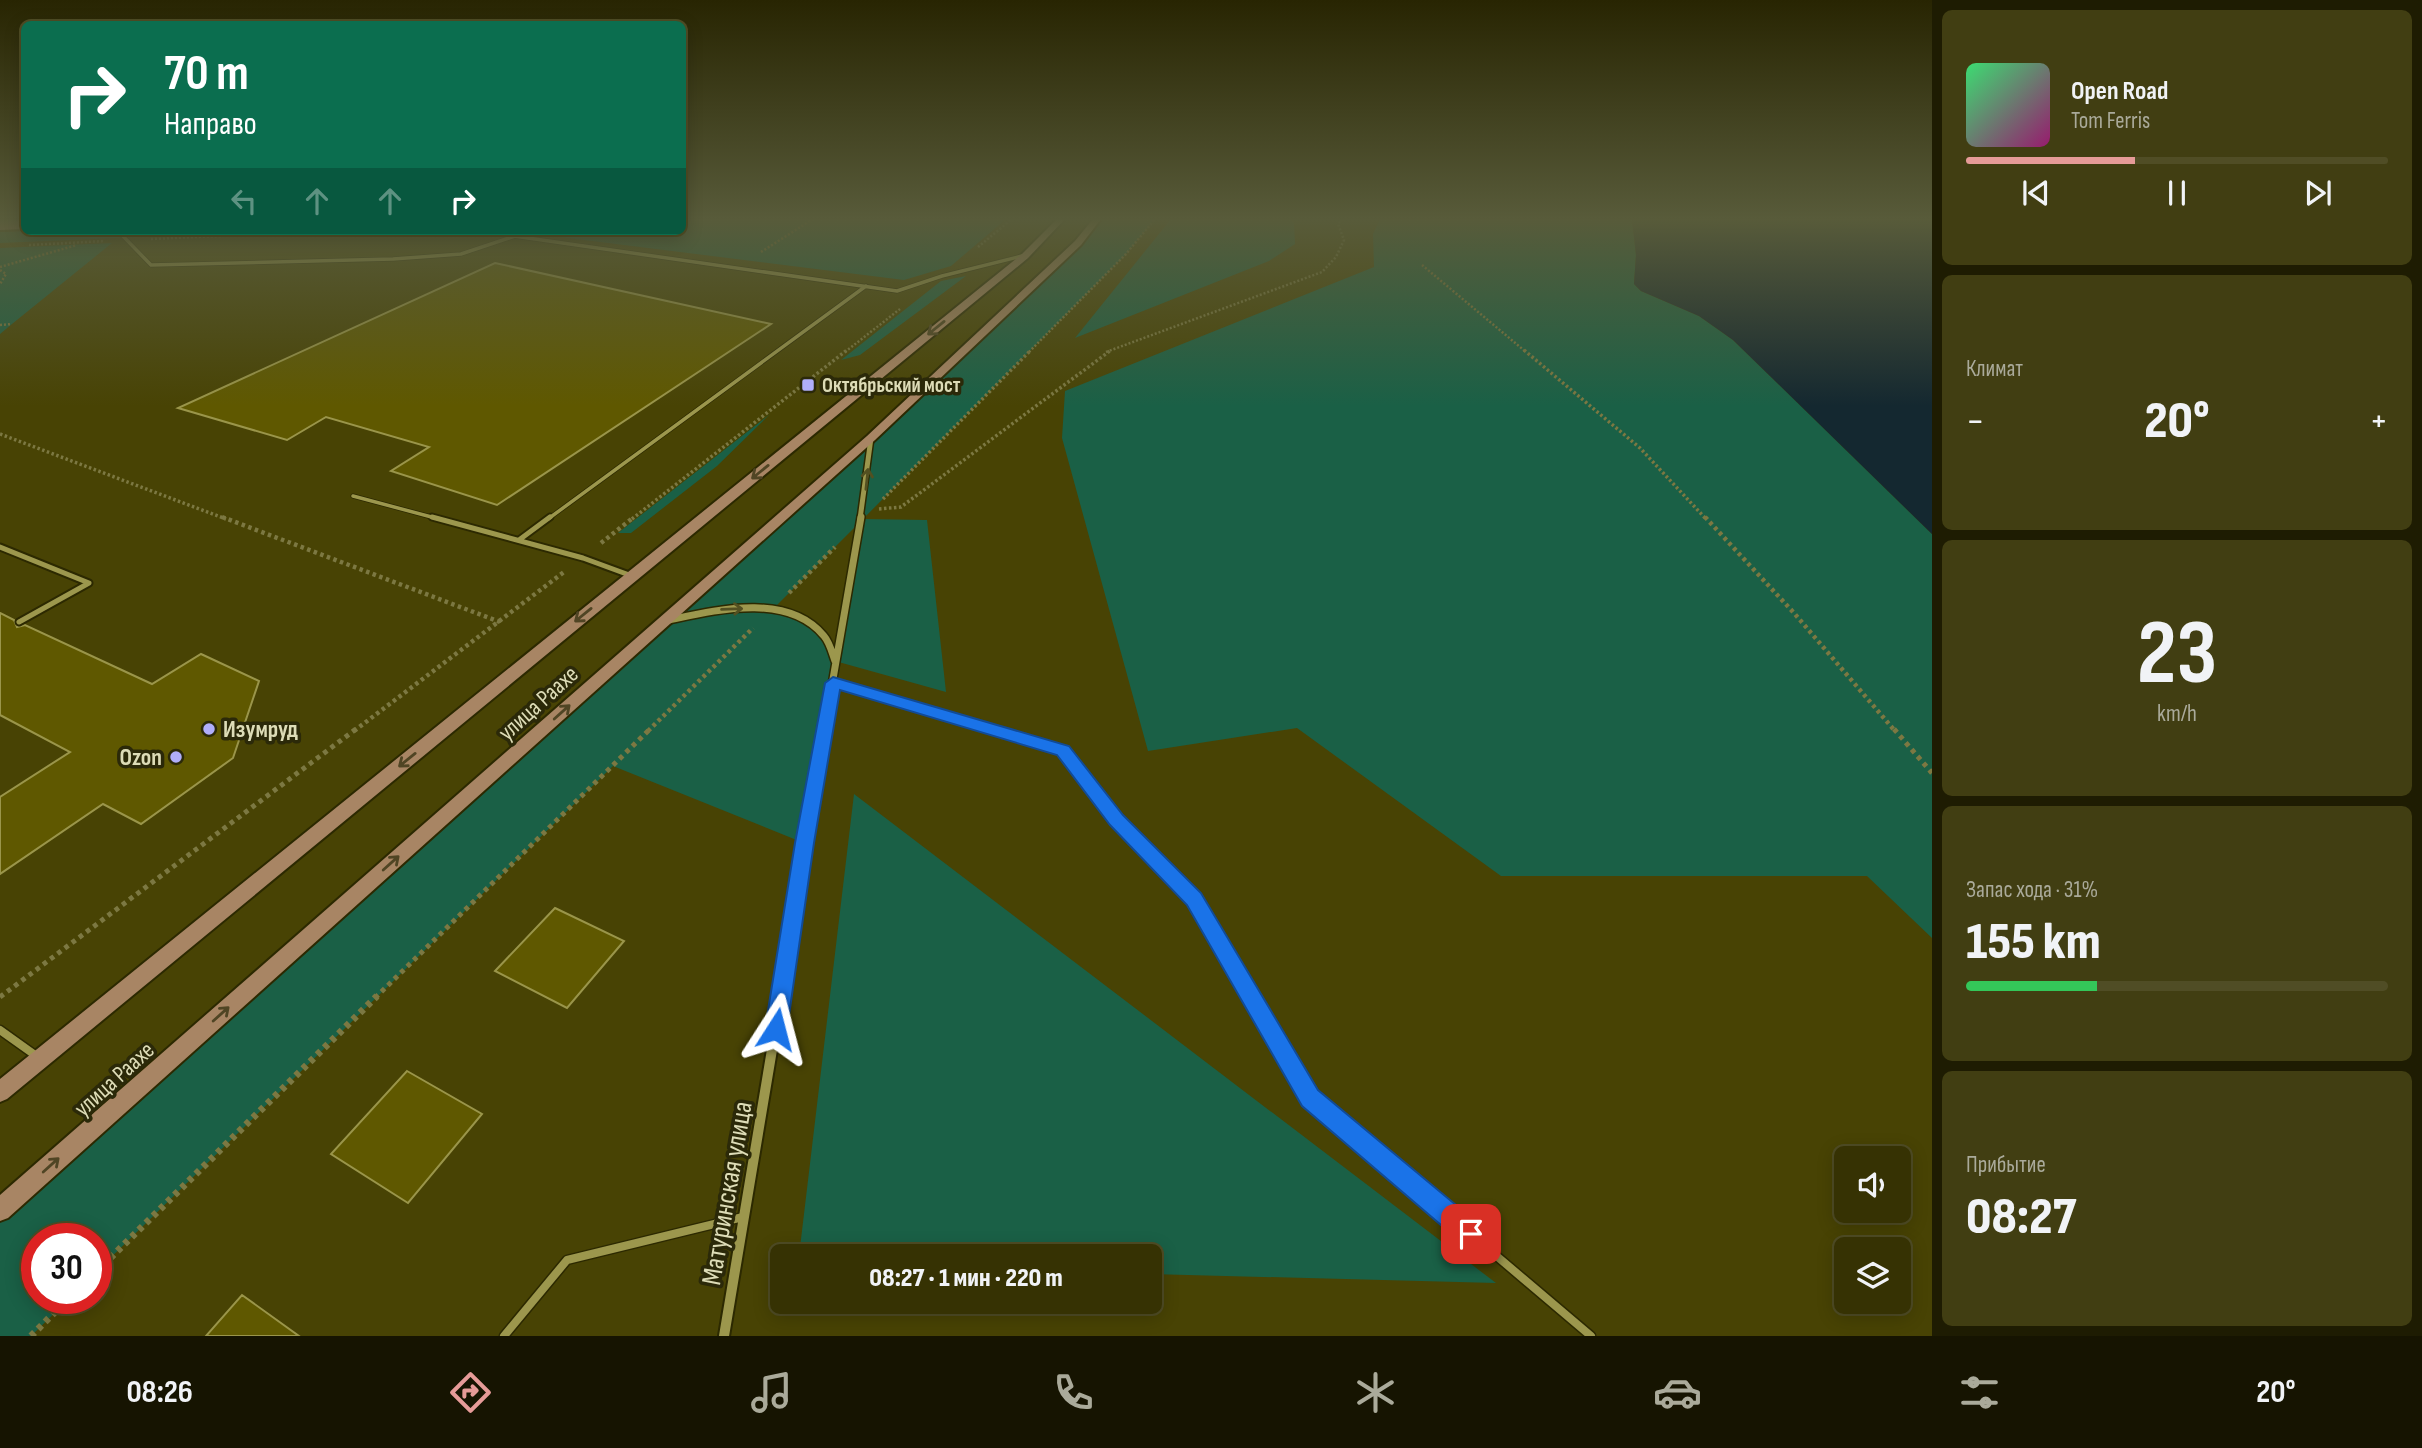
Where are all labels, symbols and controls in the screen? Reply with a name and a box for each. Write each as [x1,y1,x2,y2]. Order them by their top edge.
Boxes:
text: 70 m [164,45,249,104]
icon: right [49,49,140,140]
text: Open Road [2071,76,2168,107]
text: Направо [164,105,257,144]
text: Tom Ferris [2071,107,2150,135]
icon: previous [2017,174,2055,212]
icon: pause [2158,174,2196,212]
icon: next [2299,174,2337,212]
icon: left [225,182,263,220]
icon: ahead [298,182,336,220]
icon: ahead [371,182,409,220]
icon: right [444,182,482,220]
one-way arrow [927,320,945,336]
text: Климат [1966,355,2023,383]
place label: Октябрьский мост [822,373,961,398]
marker: Октябрьский мост [800,377,816,393]
text: 20° [2144,390,2210,453]
text: − [1966,399,1985,444]
text: + [2369,399,2388,444]
one-way arrow [751,464,769,479]
one-way arrow [860,468,873,491]
text: 23 [2137,600,2217,709]
one-way arrow [720,602,743,615]
one-way arrow [575,608,593,623]
street label: улица Раахе [492,660,584,747]
text: km/h [2157,700,2197,728]
one-way arrow [552,704,570,720]
place label: Изумруд [223,715,298,744]
marker: Изумруд [201,721,217,737]
place label: Ozon [120,743,162,772]
marker: Ozon [168,749,184,765]
one-way arrow [399,752,417,767]
one-way arrow [382,855,400,871]
text: Запас хода · 31% [1966,876,2098,904]
text: 155 km [1966,911,2101,974]
position arrow [739,992,813,1066]
one-way arrow [212,1006,230,1022]
street label: улица Раахе [68,1036,160,1123]
street label: Матуринская улица [695,1099,760,1288]
map controls [1834,1146,1911,1314]
button: sound [1834,1146,1911,1223]
text: Прибытие [1966,1151,2046,1179]
one-way arrow [42,1157,60,1173]
text: 08:27 [1966,1186,2076,1249]
pin [1441,1204,1501,1264]
icon: arrive [1452,1215,1490,1253]
speed limit sign: 30 [21,1223,112,1314]
button: layers [1834,1237,1911,1314]
text: 08:27 · 1 мин · 220 m [869,1263,1063,1294]
icon: directions [446,1368,495,1417]
icon: music [747,1368,796,1417]
icon: phone [1049,1368,1098,1417]
icon: climate [1351,1368,1400,1417]
icon: car [1653,1368,1702,1417]
icon: filters [1955,1368,2004,1417]
text: 08:26 [126,1373,193,1412]
text: 20° [2256,1373,2296,1412]

